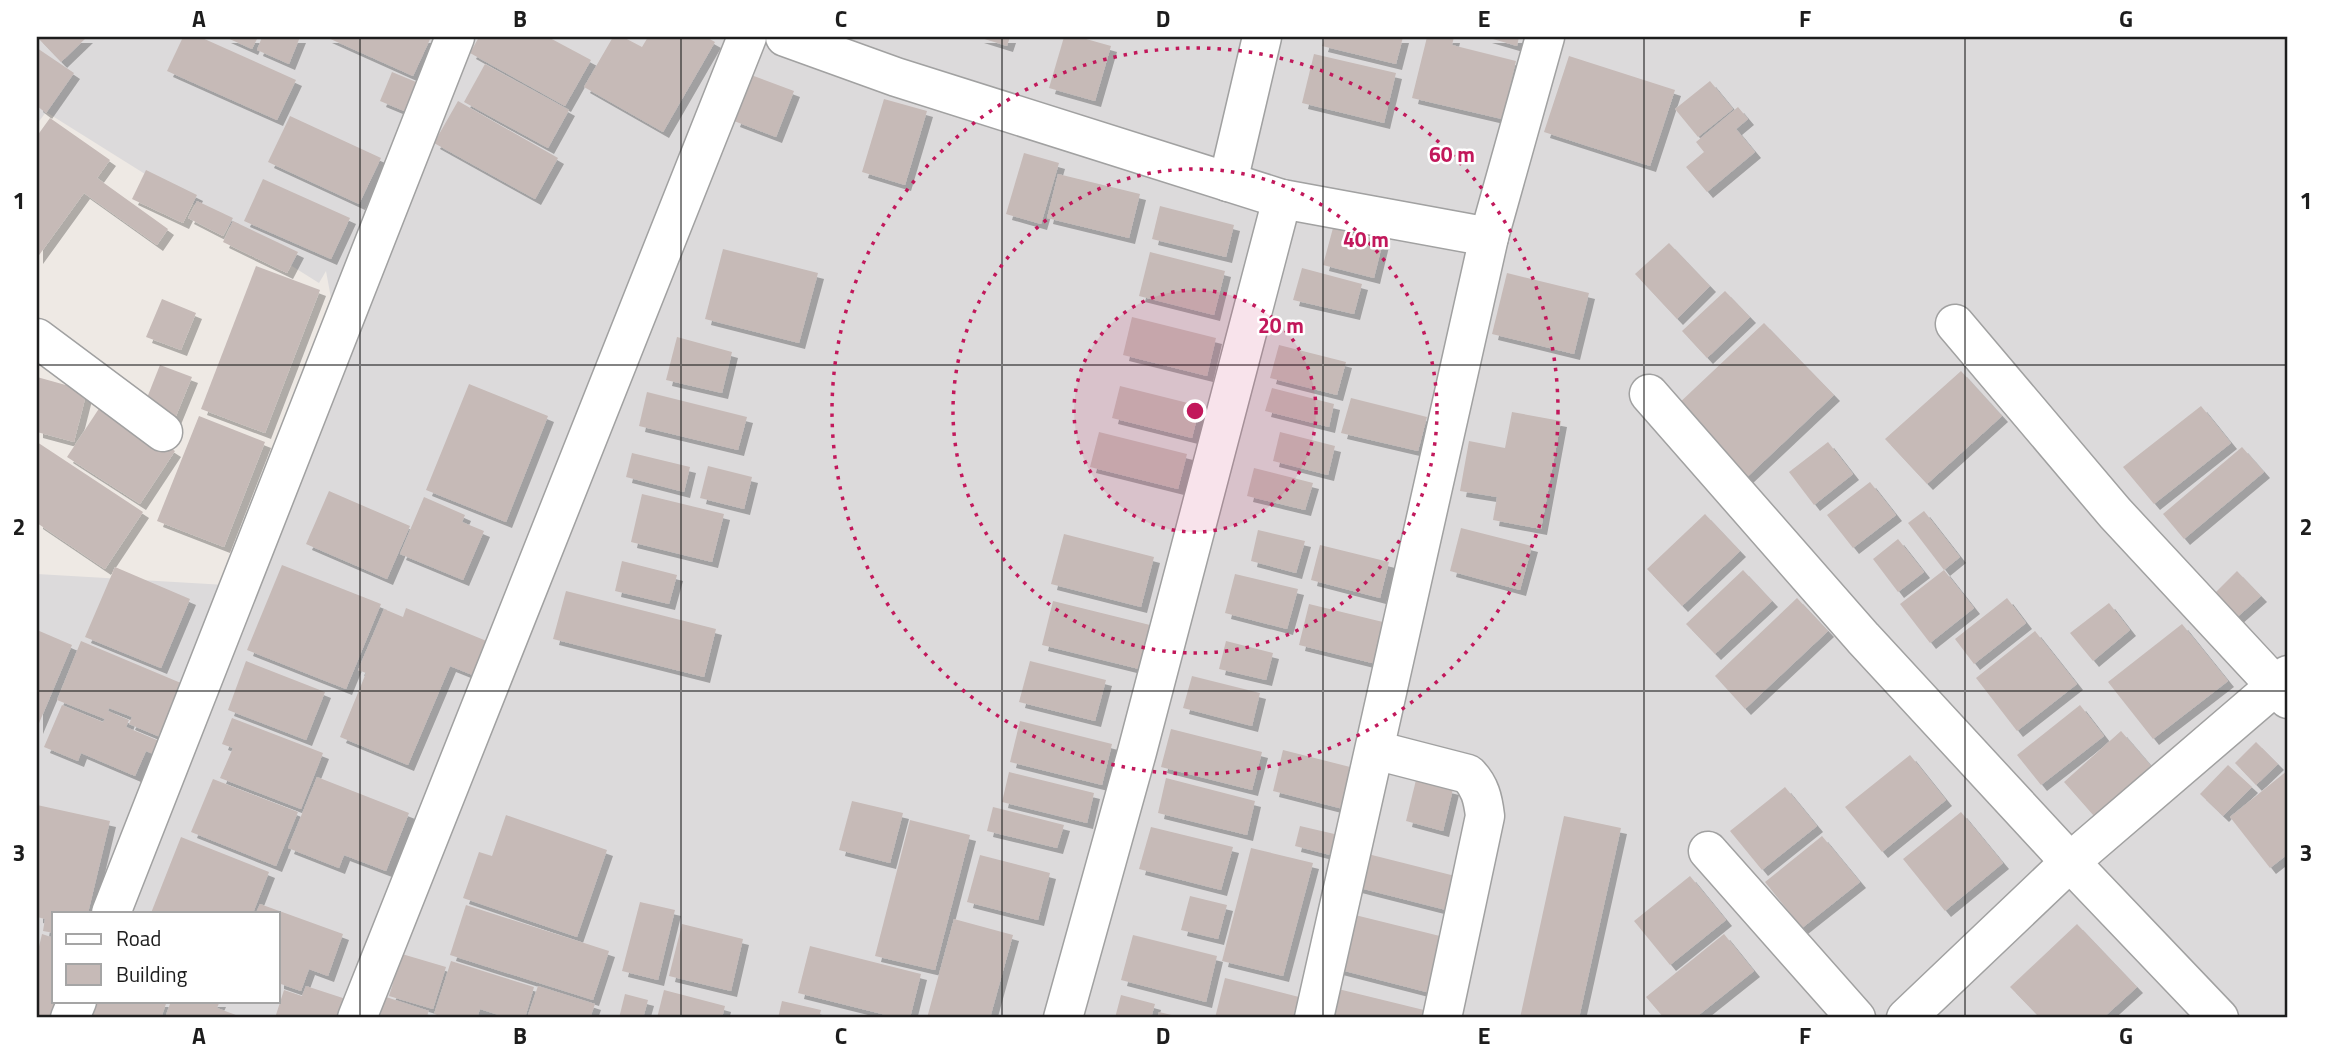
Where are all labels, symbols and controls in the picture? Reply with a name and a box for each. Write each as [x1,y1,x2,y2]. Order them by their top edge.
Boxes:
text: A [192,1,206,36]
text: B [513,1,527,36]
text: C [835,1,847,36]
text: D [1156,1,1170,36]
text: E [1478,1,1490,36]
text: F [1799,1,1811,36]
text: G [2119,1,2133,36]
text: 60 m [1429,138,1475,170]
text: 1 [13,183,25,218]
text: 1 [2300,183,2312,218]
text: 40 m [1343,223,1389,255]
text: 20 m [1258,309,1304,341]
centre of rings [1183,399,1207,423]
text: 2 [13,509,25,544]
text: 2 [2300,509,2312,544]
text: 3 [13,835,25,870]
text: 3 [2300,835,2312,870]
legend [52,912,280,1002]
text: Road [116,922,161,954]
text: Building [116,958,188,990]
text: A [192,1018,206,1053]
text: B [513,1018,527,1053]
text: C [835,1018,847,1053]
text: D [1156,1018,1170,1053]
text: E [1478,1018,1490,1053]
text: F [1799,1018,1811,1053]
text: G [2119,1018,2133,1053]

